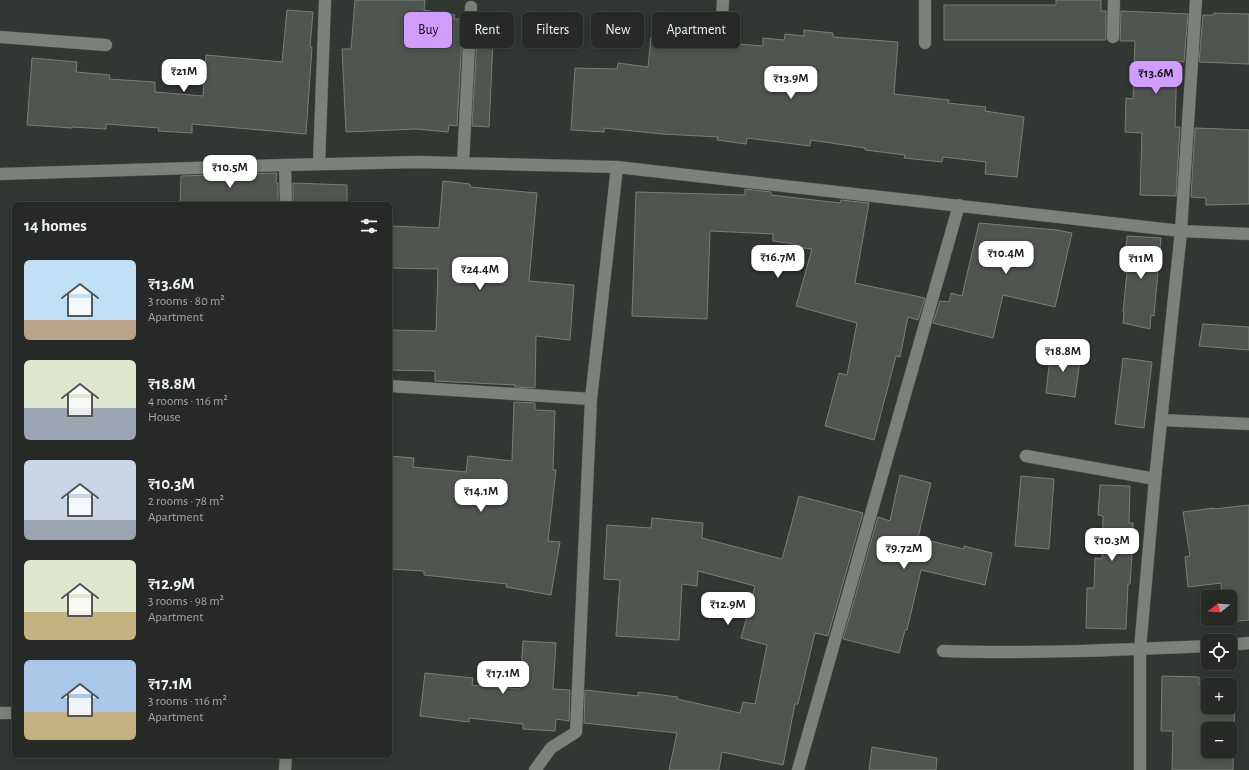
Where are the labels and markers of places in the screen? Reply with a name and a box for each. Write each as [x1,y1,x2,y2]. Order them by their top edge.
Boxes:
pin: ₹21M [160,59,208,93]
pin: ₹13.6M [1123,61,1189,95]
pin: ₹13.9M [758,66,824,100]
pin: ₹10.5M [197,155,263,189]
pin: ₹10.4M [973,241,1039,275]
pin: ₹16.7M [745,245,811,279]
pin: ₹11M [1117,246,1165,280]
pin: ₹24.4M [447,257,513,291]
pin: ₹18.8M [1030,339,1096,373]
pin: ₹14.1M [448,479,514,513]
pin: ₹10.3M [1079,528,1145,562]
pin: ₹9.72M [871,536,937,570]
pin: ₹12.9M [695,592,761,626]
pin: ₹17.1M [470,661,536,695]

